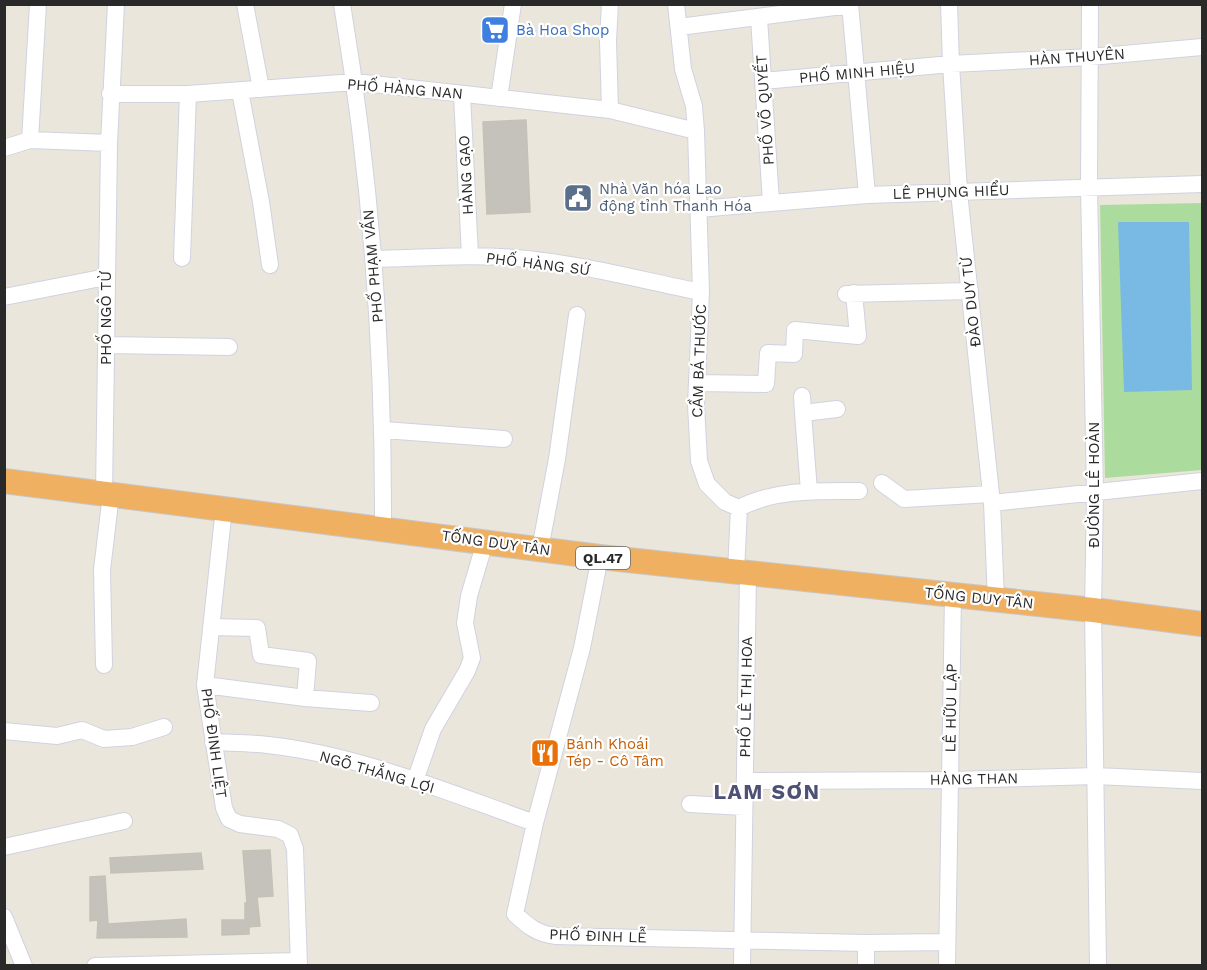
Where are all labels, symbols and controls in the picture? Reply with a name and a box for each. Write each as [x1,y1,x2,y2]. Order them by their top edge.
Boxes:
supermarket icon: Bà Hoa Shop [479,14,511,46]
place label: Bà Hoa Shop [516,21,610,39]
street label: HÀN THUYÊN [1028,45,1126,69]
street label: PHỐ VÕ QUYẾT [750,54,778,166]
street label: PHỐ MINH HIỆU [798,57,916,87]
street label: PHỐ HÀNG NAN [346,73,464,103]
street label: HÀNG GẠO [455,135,477,215]
street label: LÊ PHỤNG HIỂU [892,179,1010,203]
place label: Nhà Văn hóa Lao động tỉnh Thanh Hóa [599,180,752,215]
public building icon: Nhà Văn hóa Lao động tỉnh Thanh Hóa [562,182,594,214]
street label: PHỐ PHẠM VẤN [357,209,387,324]
street label: PHỐ HÀNG SỨ [485,247,592,279]
street label: ĐÀO DUY TỪ [957,256,985,348]
street label: PHỐ NGÔ TỪ [95,271,115,365]
street label: CẦM BÁ THƯỚC [686,304,710,418]
street label: ĐƯỜNG LÊ HOÀN [1084,422,1103,548]
street label: TỐNG DUY TÂN [440,524,552,560]
road number: QL.47 [576,547,630,569]
street label: TỐNG DUY TÂN [924,581,1035,613]
street label: PHỐ LÊ THỊ HOA [734,636,756,758]
street label: LÊ HỮU LẬP [940,663,961,753]
street label: PHỐ ĐINH LIỆT [197,686,233,799]
place label: Bánh Khoái Tép - Cô Tâm [566,735,664,770]
restaurant icon: Bánh Khoái Tép - Cô Tâm [529,737,561,769]
street label: NGÕ THẮNG LỢI [317,744,438,797]
street label: HÀNG THAN [930,769,1018,789]
district label: LAM SƠN [713,779,821,804]
street label: PHỐ ĐINH LỄ [549,922,647,947]

